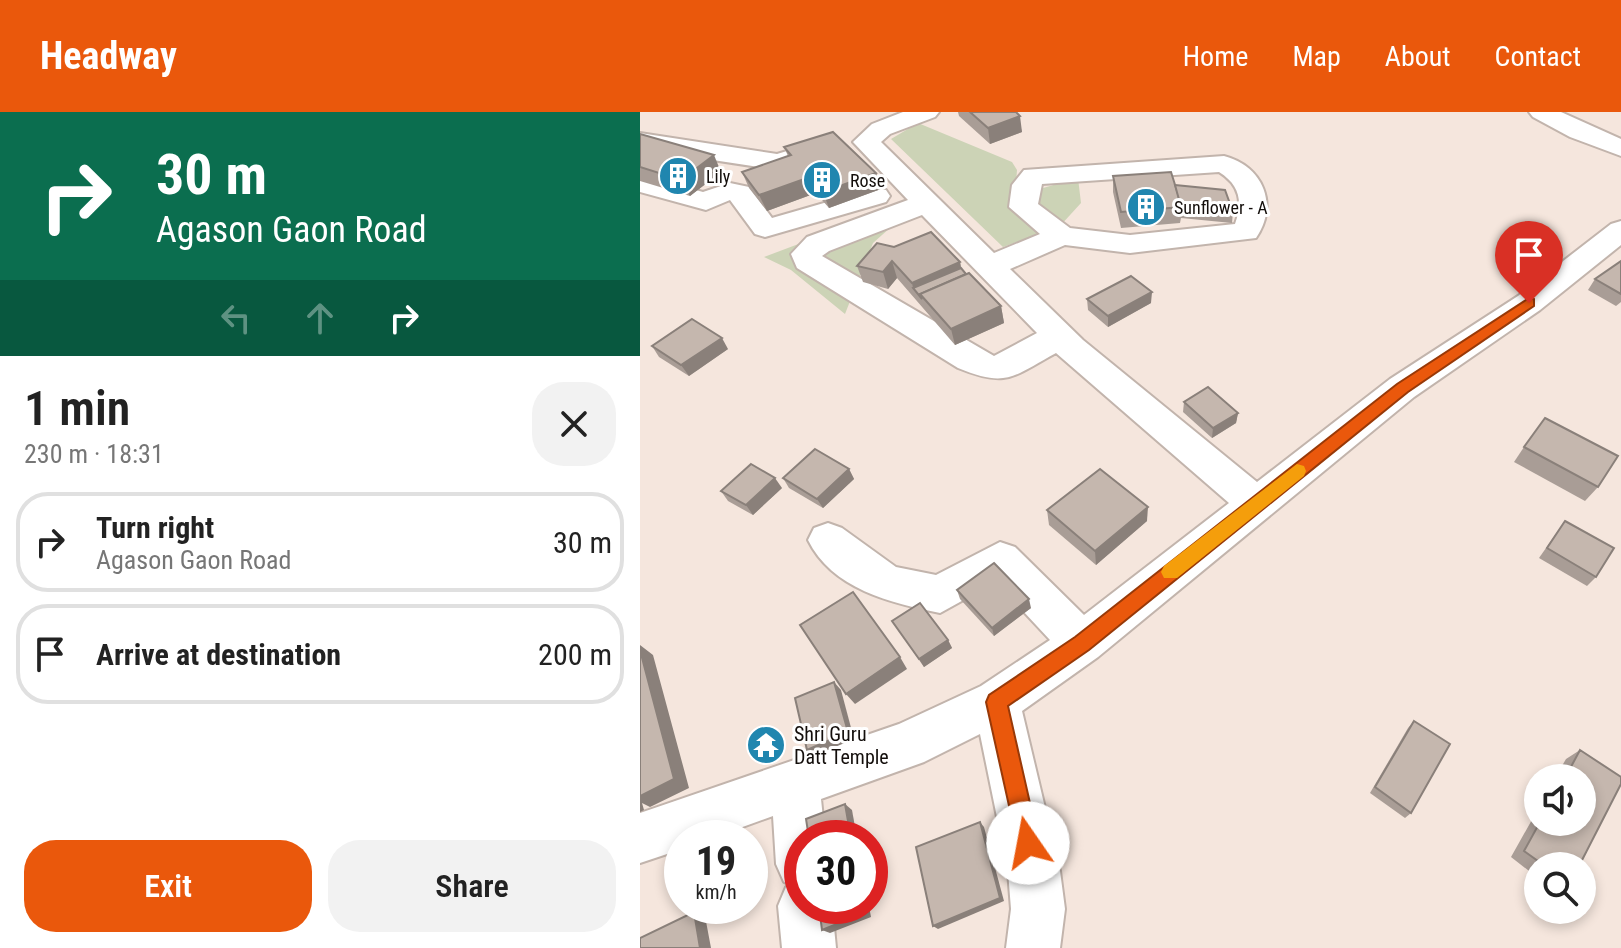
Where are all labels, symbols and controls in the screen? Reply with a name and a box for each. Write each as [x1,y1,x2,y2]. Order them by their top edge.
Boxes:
text: Headway [40,34,177,78]
text: Home [1183,40,1248,73]
text: Map [1292,40,1341,73]
text: About [1385,40,1451,73]
text: Contact [1495,40,1581,73]
text: 30 m [156,142,267,208]
icon: right [24,144,128,248]
building icon: Lily [657,155,699,197]
building icon: Rose [801,159,843,201]
place label: Lily [706,166,731,187]
place label: Rose [850,170,885,191]
building icon: Sunflower - A [1125,186,1167,228]
place label: Sunflower - A [1174,197,1268,218]
text: Agason Gaon Road [156,209,427,251]
pin [1495,221,1563,303]
icon: arrive [1507,233,1551,277]
icon: left [214,296,258,340]
icon: ahead [298,296,342,340]
icon: right [382,296,426,340]
text: 1 min [24,380,130,437]
button: close [532,382,616,466]
text: 230 m · 18:31 [24,439,164,469]
text: Turn right [96,510,214,545]
icon: right [28,520,72,564]
text: 30 m [553,525,612,560]
text: Agason Gaon Road [96,545,291,575]
icon: arrive [28,632,72,676]
text: Arrive at destination [96,637,341,672]
text: 200 m [538,637,612,672]
place label: Shri Guru Datt Temple [794,722,889,769]
temple icon: Shri Guru Datt Temple [745,724,787,766]
map controls [1524,764,1596,924]
button: sound [1524,764,1596,836]
position arrow [986,801,1070,885]
speed limit sign: 30 [784,820,888,924]
text: 19 [696,838,736,885]
button: Exit [24,840,312,932]
button: Share [328,840,616,932]
button: search [1524,852,1596,924]
text: km/h [695,880,737,904]

